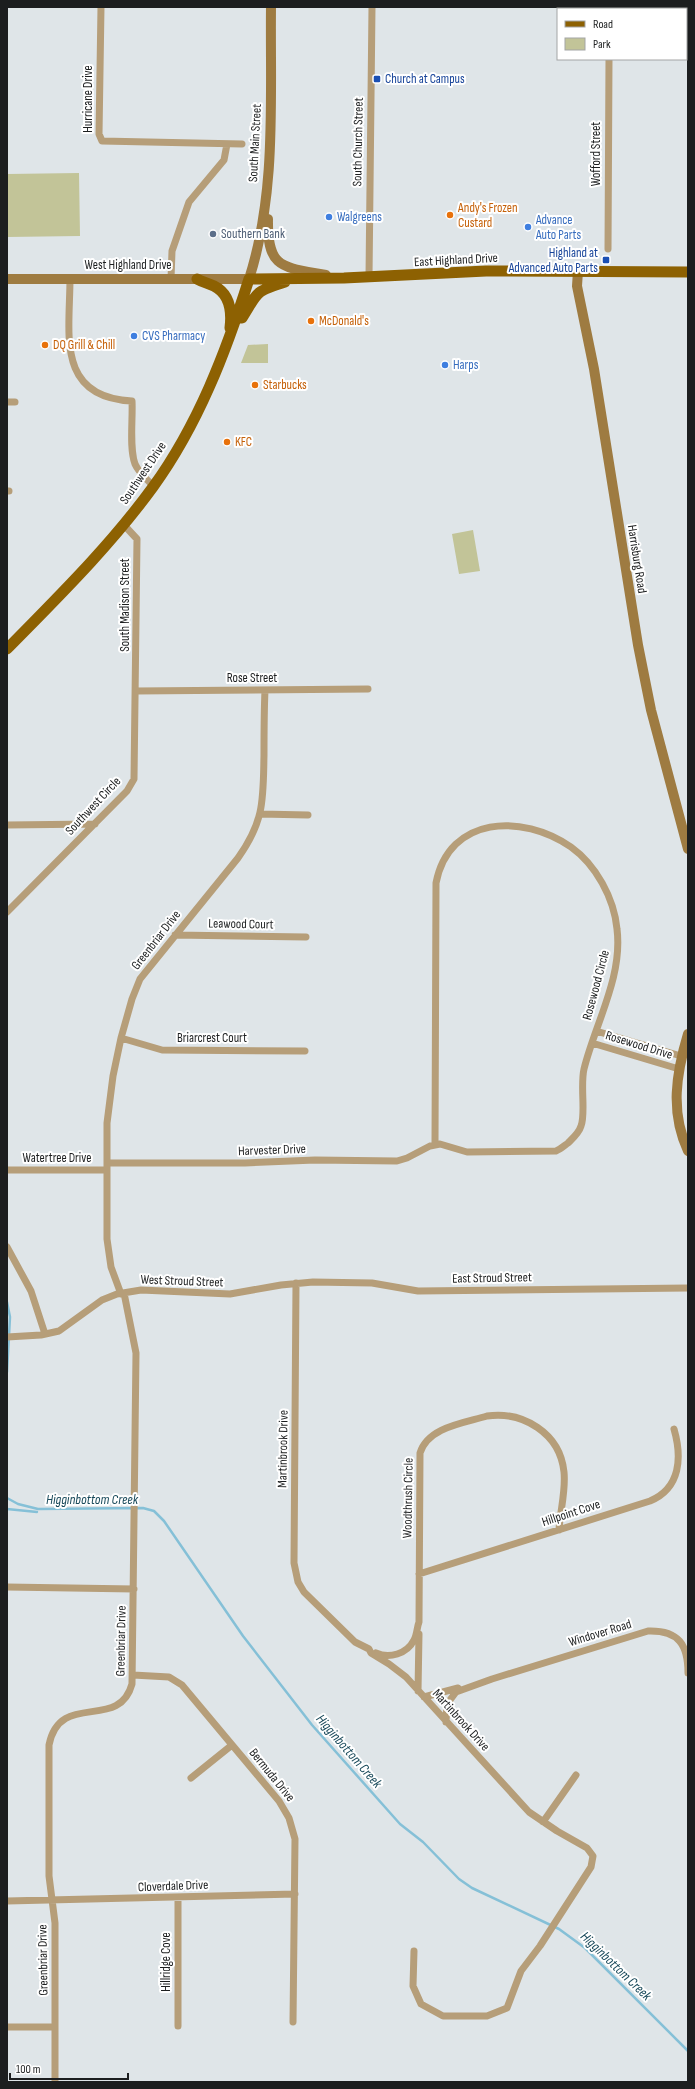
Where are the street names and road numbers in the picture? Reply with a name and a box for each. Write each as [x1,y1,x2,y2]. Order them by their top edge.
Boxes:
street label: Hurricane Drive [80,65,96,133]
street label: South Church Street [349,97,367,187]
street label: South Main Street [245,104,265,182]
street label: Wofford Street [588,122,604,186]
street label: East Highland Drive [414,250,498,270]
street label: West Highland Drive [84,257,172,273]
street label: Southwest Drive [116,439,170,507]
street label: Harrisburg Road [624,524,650,594]
street label: South Madison Street [117,558,133,652]
street label: Rose Street [227,670,277,686]
street label: Southwest Circle [62,773,124,839]
street label: Greenbriar Drive [128,907,184,973]
street label: Leawood Court [208,915,274,933]
street label: Rosewood Circle [579,948,613,1022]
street label: Rosewood Drive [604,1027,674,1063]
street label: Briarcrest Court [177,1030,247,1046]
street label: Harvester Drive [238,1141,306,1159]
street label: Watertree Drive [23,1150,91,1166]
street label: East Stroud Street [452,1269,532,1287]
street label: West Stroud Street [140,1272,224,1290]
street label: Martinbrook Drive [274,1410,292,1488]
street label: Woodthrush Circle [399,1458,417,1538]
street label: Hillpoint Cove [540,1496,602,1530]
street label: Greenbriar Drive [112,1605,130,1677]
street label: Windover Road [567,1616,633,1650]
street label: Martinbrook Drive [429,1686,493,1754]
street label: Bermuda Drive [246,1745,298,1805]
street label: Cloverdale Drive [137,1877,209,1895]
street label: Greenbriar Drive [34,1924,52,1996]
street label: Hillridge Cove [158,1932,174,1992]

